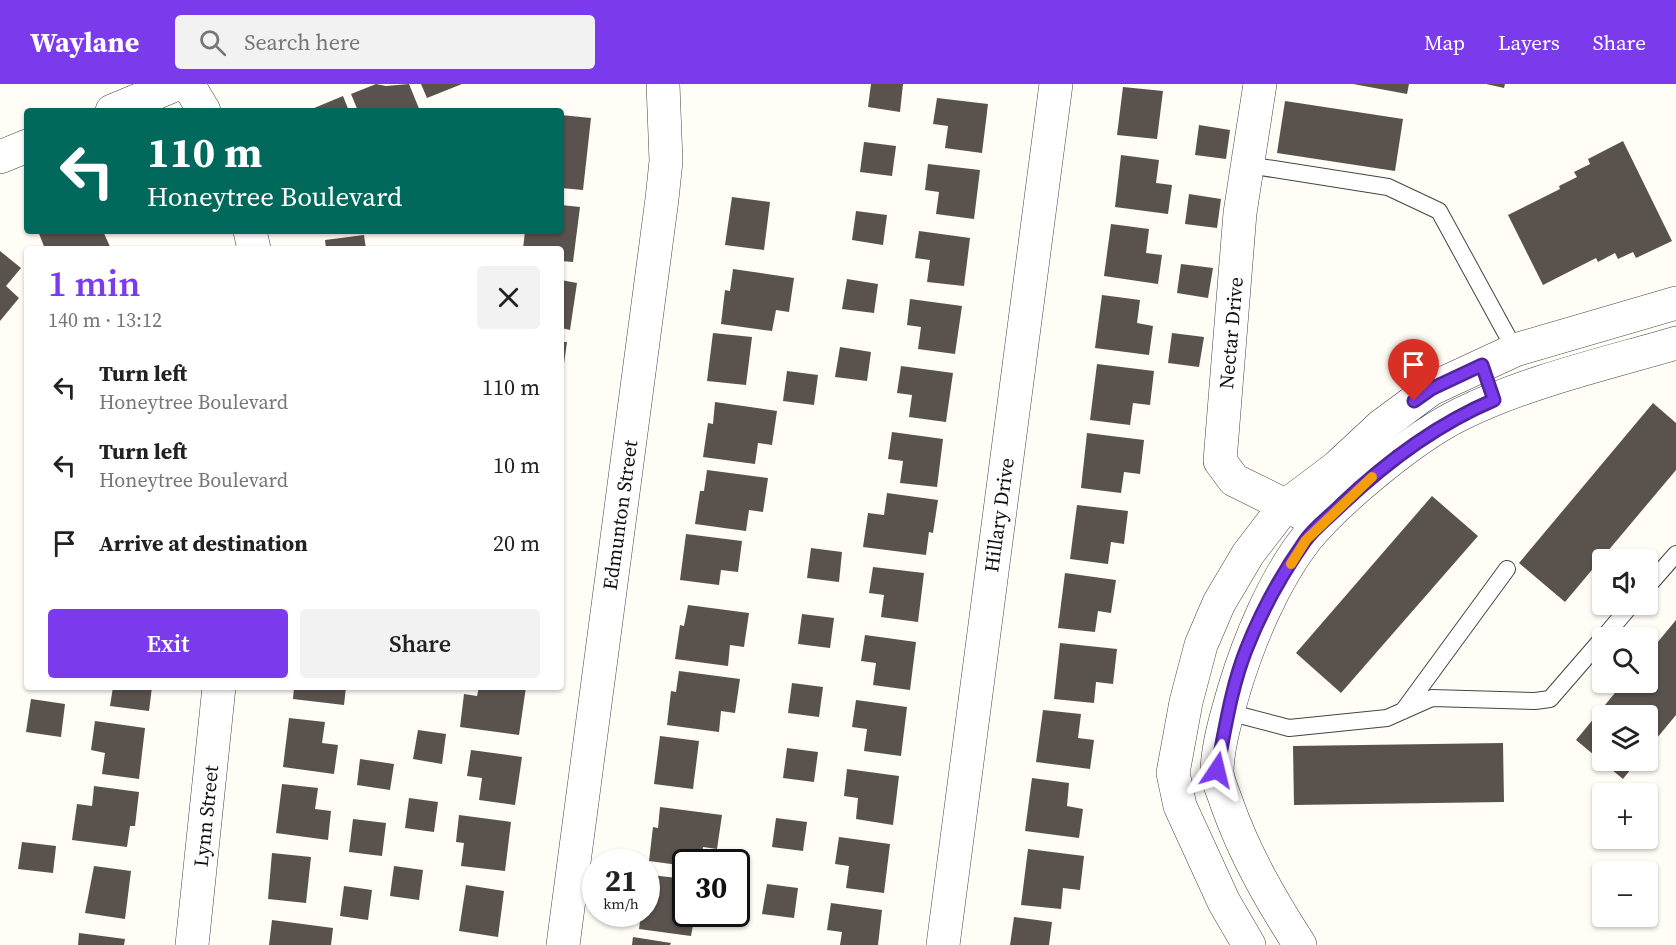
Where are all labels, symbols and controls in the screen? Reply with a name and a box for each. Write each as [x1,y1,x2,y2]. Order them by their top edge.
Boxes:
search box [175,15,595,69]
text: Waylane [30,23,139,61]
icon: search [196,26,229,59]
text: Search here [244,27,360,57]
text: Map [1424,28,1465,57]
text: Layers [1498,28,1560,57]
text: Share [1593,28,1646,57]
text: 110 m [147,123,262,181]
icon: left [48,132,126,210]
text: Honeytree Boulevard [147,178,402,215]
text: 1 min [48,259,140,308]
button: close [477,266,540,329]
street label: Nectar Drive [1212,276,1250,390]
text: 140 m · 13:12 [48,306,162,334]
pin [1388,339,1439,401]
icon: arrive [1397,348,1430,381]
text: Turn left [99,358,187,388]
icon: left [48,371,81,404]
text: 110 m [482,372,540,402]
text: Honeytree Boulevard [99,388,288,416]
text: Turn left [99,436,187,466]
street label: Edmunton Street [596,438,644,592]
icon: left [48,449,81,482]
text: 10 m [493,450,540,480]
street label: Hillary Drive [977,456,1021,574]
text: Honeytree Boulevard [99,466,288,494]
icon: arrive [48,527,81,560]
text: Arrive at destination [99,528,308,558]
text: 20 m [493,528,540,558]
map controls [1592,549,1658,927]
button: sound [1592,549,1658,615]
button: Exit [48,609,288,678]
button: Share [300,609,540,678]
button: search [1592,627,1658,693]
button: layers [1592,705,1658,771]
position arrow [1185,738,1249,802]
street label: Lynn Street [187,763,225,868]
button: + [1592,783,1658,849]
speed limit sign: 30 [672,849,750,927]
text: 21 [605,860,637,901]
button: − [1592,861,1658,927]
text: km/h [603,893,639,914]

